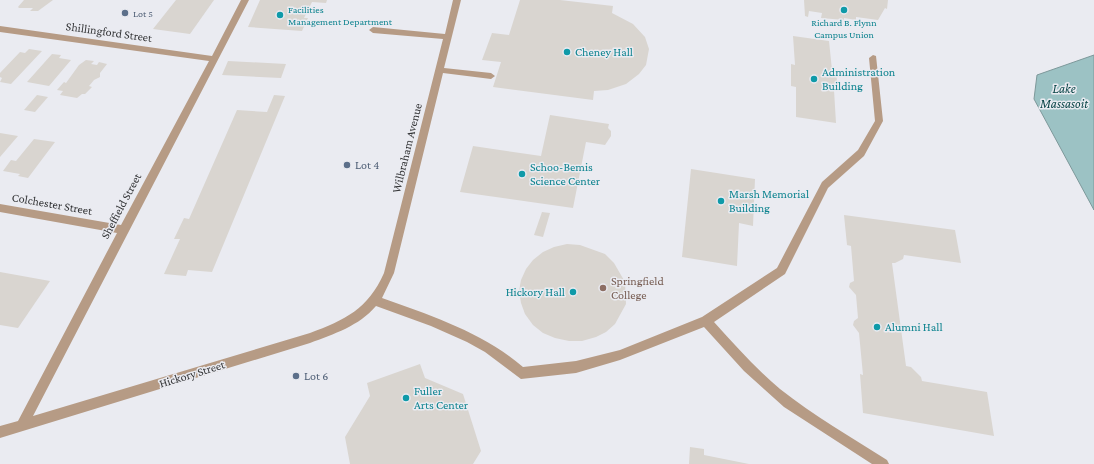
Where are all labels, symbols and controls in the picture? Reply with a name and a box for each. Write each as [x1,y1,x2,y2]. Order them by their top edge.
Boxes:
place label: Facilities Management Department [288,4,393,27]
marker: Richard B. Flynn Campus Union [839,5,849,15]
marker: Lot 5 [120,8,130,18]
place label: Lot 5 [133,8,153,19]
marker: Facilities Management Department [275,10,285,20]
place label: Richard B. Flynn Campus Union [811,17,877,40]
street label: Shillingford Street [65,19,154,45]
place label: Cheney Hall [575,45,633,59]
marker: Cheney Hall [562,47,572,57]
place label: Administration Building [822,65,896,93]
marker: Administration Building [809,74,819,84]
water label: Lake Massasoit [1039,81,1088,111]
street label: Wilbraham Avenue [389,102,425,194]
place label: Lot 4 [355,158,379,172]
marker: Lot 4 [342,160,352,170]
place label: Schoo-Bemis Science Center [530,160,601,188]
marker: Schoo-Bemis Science Center [517,169,527,179]
street label: Sheffield Street [98,170,145,241]
place label: Marsh Memorial Building [729,187,809,215]
street label: Colchester Street [11,190,94,218]
marker: Marsh Memorial Building [716,196,726,206]
place label: Springfield College [611,274,664,302]
marker: Springfield College [598,283,608,293]
place label: Hickory Hall [506,285,565,299]
marker: Hickory Hall [568,287,578,297]
place label: Alumni Hall [885,320,943,334]
marker: Alumni Hall [872,322,882,332]
street label: Hickory Street [158,357,227,391]
place label: Lot 6 [304,369,328,383]
marker: Lot 6 [291,371,301,381]
place label: Fuller Arts Center [414,384,469,412]
marker: Fuller Arts Center [401,393,411,403]

